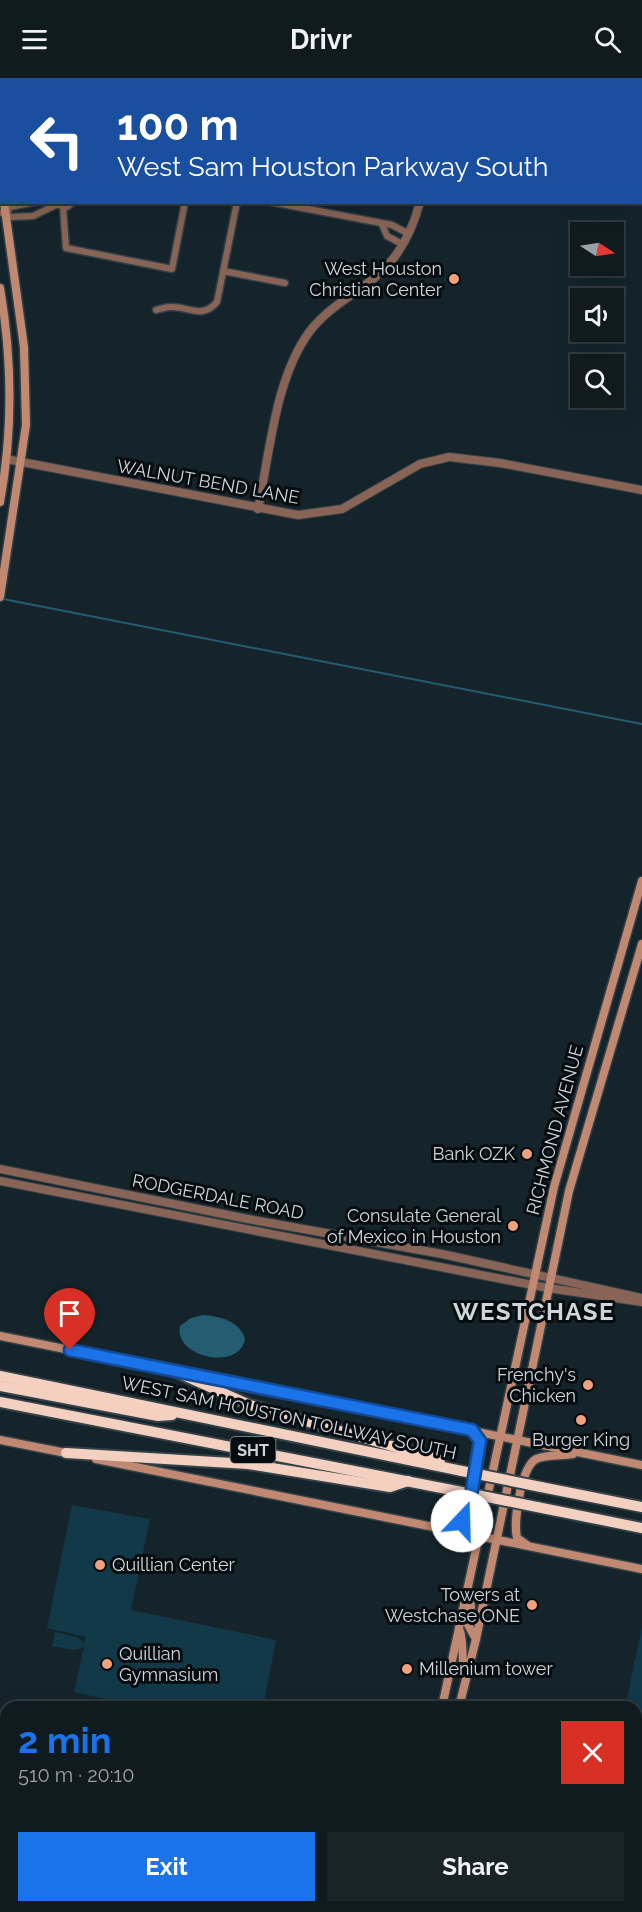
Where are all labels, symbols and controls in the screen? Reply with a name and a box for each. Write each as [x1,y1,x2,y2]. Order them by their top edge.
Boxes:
icon: menu [18,23,51,56]
icon: search [591,23,624,56]
text: Drivr [290,24,352,55]
text: 100 m [117,101,239,150]
icon: left [18,102,96,180]
text: West Sam Houston Parkway South [117,151,549,182]
north arrow [570,222,624,276]
map controls [570,222,624,408]
place label: West Houston Christian Center [309,258,443,300]
marker: West Houston Christian Center [447,272,461,286]
button: sound [570,288,624,342]
button: search [570,354,624,408]
street label: WALNUT BEND LANE [115,455,301,508]
street label: RICHMOND AVENUE [522,1043,587,1217]
place label: Bank OZK [432,1143,515,1164]
marker: Bank OZK [520,1147,534,1161]
street label: RODGERDALE ROAD [131,1170,306,1223]
place label: Consulate General of Mexico in Houston [327,1205,501,1247]
marker: Consulate General of Mexico in Houston [506,1219,520,1233]
pin [44,1288,95,1350]
icon: arrive [53,1297,86,1330]
district label: WESTCHASE [453,1297,615,1326]
place label: Frenchy's Chicken [497,1364,576,1406]
street label: WEST SAM HOUSTON TOLLWAY SOUTH [120,1372,458,1463]
marker: Frenchy's Chicken [581,1378,595,1392]
marker: Burger King [574,1413,588,1427]
place label: Burger King [532,1429,630,1450]
road number: SHT [230,1437,276,1463]
position arrow [430,1489,494,1553]
place label: Quillian Center [112,1554,235,1575]
marker: Quillian Center [93,1558,107,1572]
place label: Towers at Westchase ONE [385,1584,520,1626]
marker: Towers at Westchase ONE [525,1598,539,1612]
place label: Quillian Gymnasium [119,1643,218,1685]
marker: Quillian Gymnasium [100,1657,114,1671]
place label: Millenium tower [419,1658,553,1679]
marker: Millenium tower [400,1662,414,1676]
text: 2 min [18,1719,111,1761]
button: close [561,1721,624,1784]
text: 510 m · 20:10 [18,1763,134,1787]
button: Exit [18,1832,315,1901]
button: Share [327,1832,624,1901]

